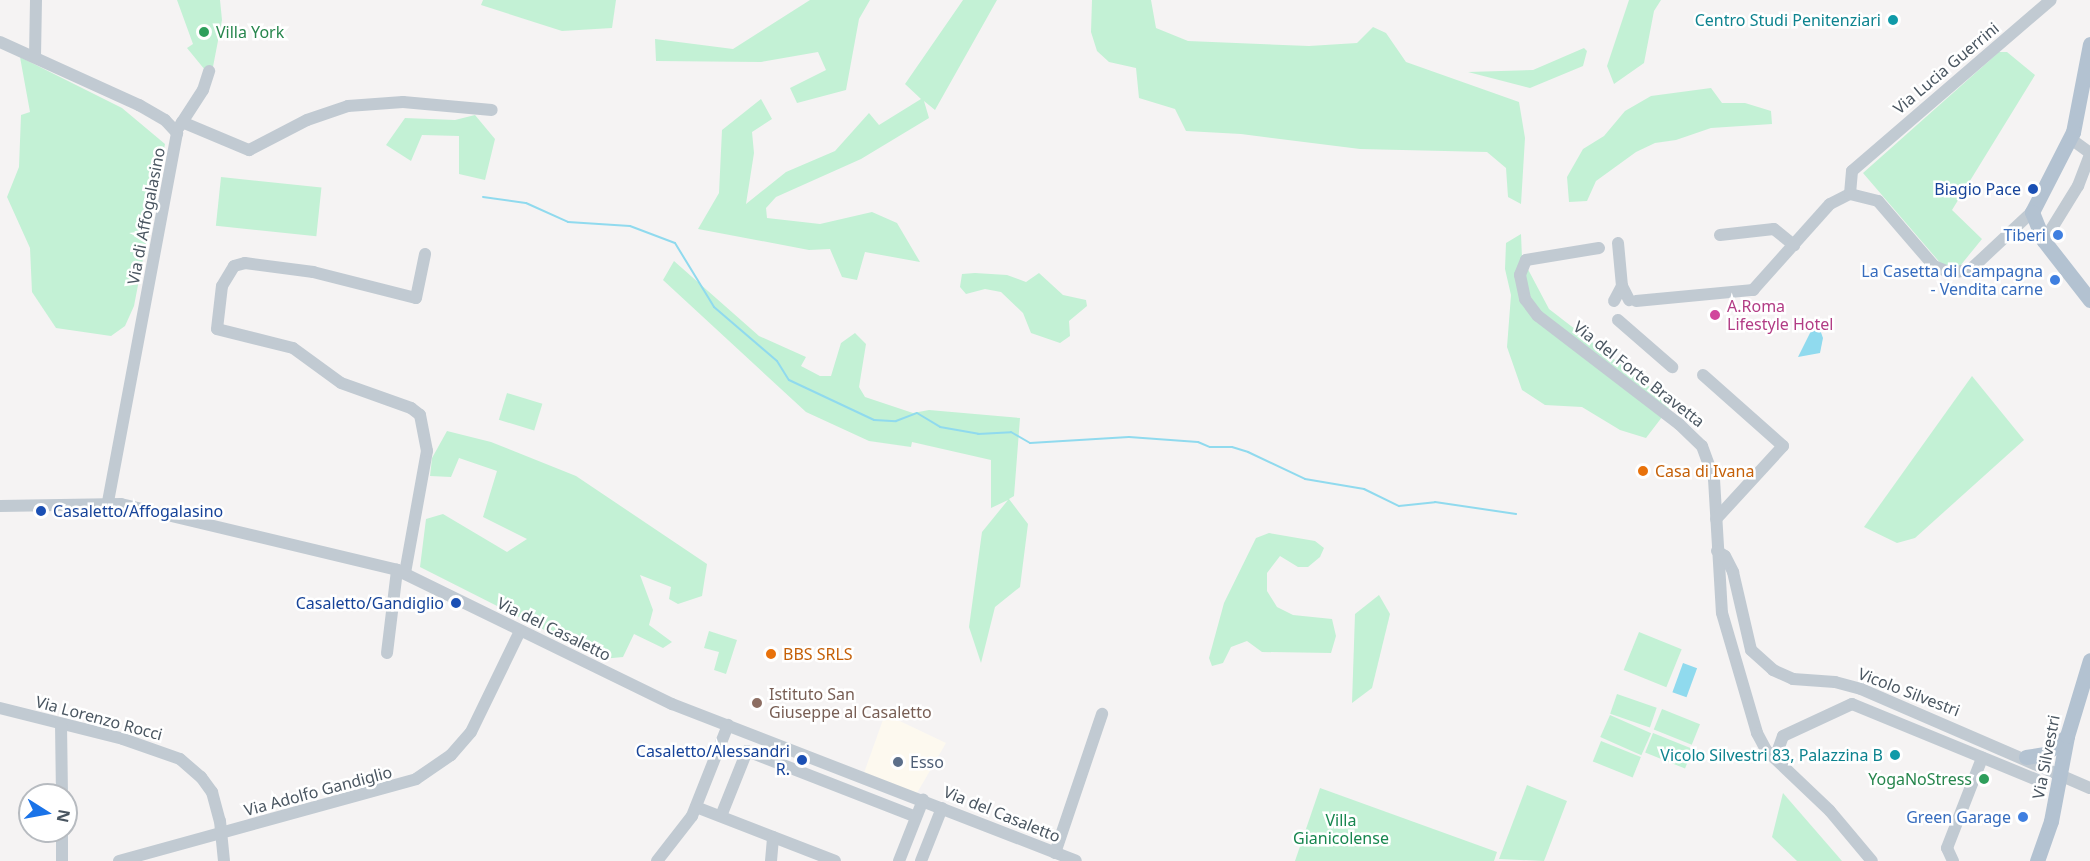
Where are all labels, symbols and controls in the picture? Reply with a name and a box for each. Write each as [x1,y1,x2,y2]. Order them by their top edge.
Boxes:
place label: Centro Studi Penitenziari [1695,10,1881,30]
marker: Centro Studi Penitenziari [1886,13,1900,27]
street label: Via Lucia Guerrini [1889,18,2003,118]
place label: Villa York [216,22,284,42]
marker: Villa York [197,25,211,39]
street label: Via di Affogalasino [123,146,169,286]
place label: Biagio Pace [1934,179,2021,199]
marker: Biagio Pace [2026,182,2040,196]
place label: Tiberi [2003,225,2046,245]
marker: Tiberi [2051,228,2065,242]
place label: La Casetta di Campagna - Vendita carne [1861,261,2043,299]
marker: La Casetta di Campagna - Vendita carne [2048,273,2062,287]
place label: A.Roma Lifestyle Hotel [1727,296,1833,334]
marker: A.Roma Lifestyle Hotel [1708,308,1722,322]
street label: Via del Forte Bravetta [1570,317,1708,431]
place label: Casa di Ivana [1655,461,1754,481]
marker: Casa di Ivana [1636,464,1650,478]
place label: Casaletto/Affogalasino [53,501,223,521]
marker: Casaletto/Affogalasino [34,504,48,518]
place label: Casaletto/Gandiglio [296,593,444,613]
street label: Via del Casaletto [494,593,614,665]
marker: Casaletto/Gandiglio [449,596,463,610]
place label: BBS SRLS [783,644,853,664]
marker: BBS SRLS [764,647,778,661]
street label: Vicolo Silvestri [1855,664,1963,720]
place label: Istituto San Giuseppe al Casaletto [769,684,932,722]
street label: Via Lorenzo Rocci [33,692,165,744]
marker: Istituto San Giuseppe al Casaletto [750,696,764,710]
street label: Via Silvestri [2028,713,2064,801]
place label: Casaletto/Alessandri R. [636,741,790,779]
place label: Vicolo Silvestri 83, Palazzina B [1660,745,1883,765]
marker: Vicolo Silvestri 83, Palazzina B [1888,748,1902,762]
place label: Esso [910,752,944,772]
marker: Casaletto/Alessandri R. [795,753,809,767]
marker: Esso [891,755,905,769]
street label: Via Adolfo Gandiglio [242,762,394,820]
place label: YogaNoStress [1868,769,1972,789]
marker: YogaNoStress [1977,772,1991,786]
street label: Via del Casaletto [941,782,1063,846]
north arrow [18,783,78,843]
place label: Green Garage [1906,807,2011,827]
text: N [52,808,76,825]
park label: Villa Gianicolense [1293,810,1389,848]
marker: Green Garage [2016,810,2030,824]

